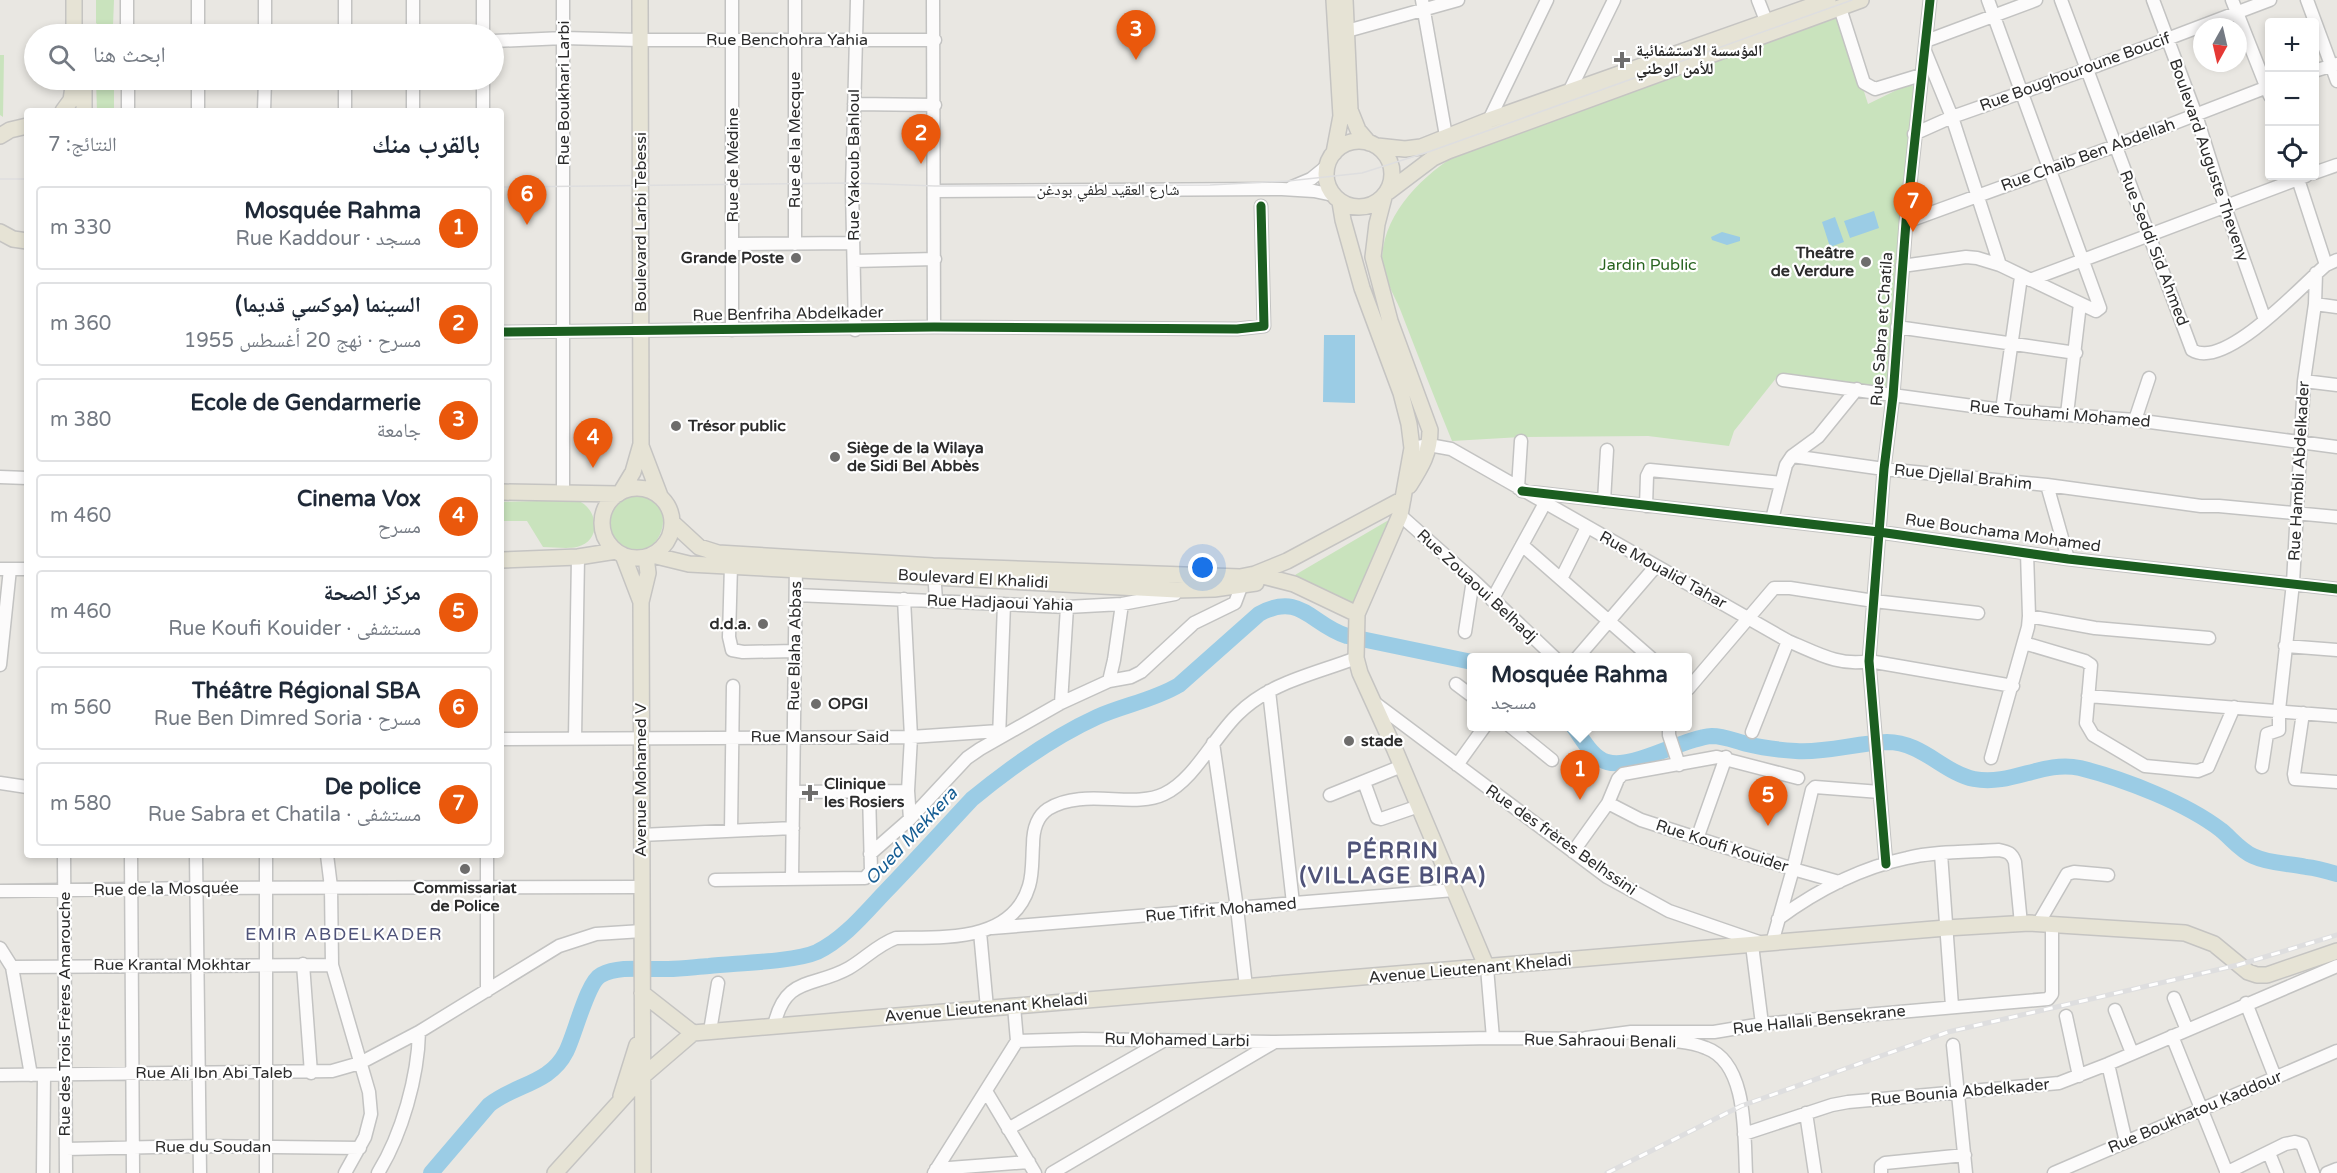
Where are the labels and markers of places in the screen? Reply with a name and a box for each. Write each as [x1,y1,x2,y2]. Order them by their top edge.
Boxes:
pin: 3 [1116,10,1156,60]
place label: المؤسسة الاستشفائية للأمن الوطني [1636,41,1763,81]
marker: المؤسسة الاستشفائية للأمن الوطني [1613,51,1631,69]
pin: 2 [902,114,940,164]
pin: 6 [508,176,546,225]
pin: 7 [1894,182,1932,232]
place label: Theâtre de Verdure [1771,243,1854,281]
place label: Grande Poste [681,248,784,268]
marker: Grande Poste [789,251,803,265]
marker: Theâtre de Verdure [1859,255,1873,269]
place label: Trésor public [687,416,786,436]
pin: 4 [574,418,612,468]
marker: Trésor public [669,419,683,433]
place label: Siège de la Wilaya de Sidi Bel Abbès [847,438,984,476]
marker: Siège de la Wilaya de Sidi Bel Abbès [828,450,842,464]
place label: d.d.a. [709,614,751,634]
marker: d.d.a. [756,617,770,631]
place label: OPGI [828,694,868,714]
marker: OPGI [809,697,823,711]
place label: stade [1361,731,1403,751]
marker: stade [1342,734,1356,748]
pin: 1 [1560,750,1600,800]
place label: Clinique les Rosiers [824,774,905,812]
pin: 5 [1748,776,1788,826]
marker: Clinique les Rosiers [801,784,819,802]
marker: Commissariat de Police [458,862,472,876]
place label: Commissariat de Police [413,878,518,916]

